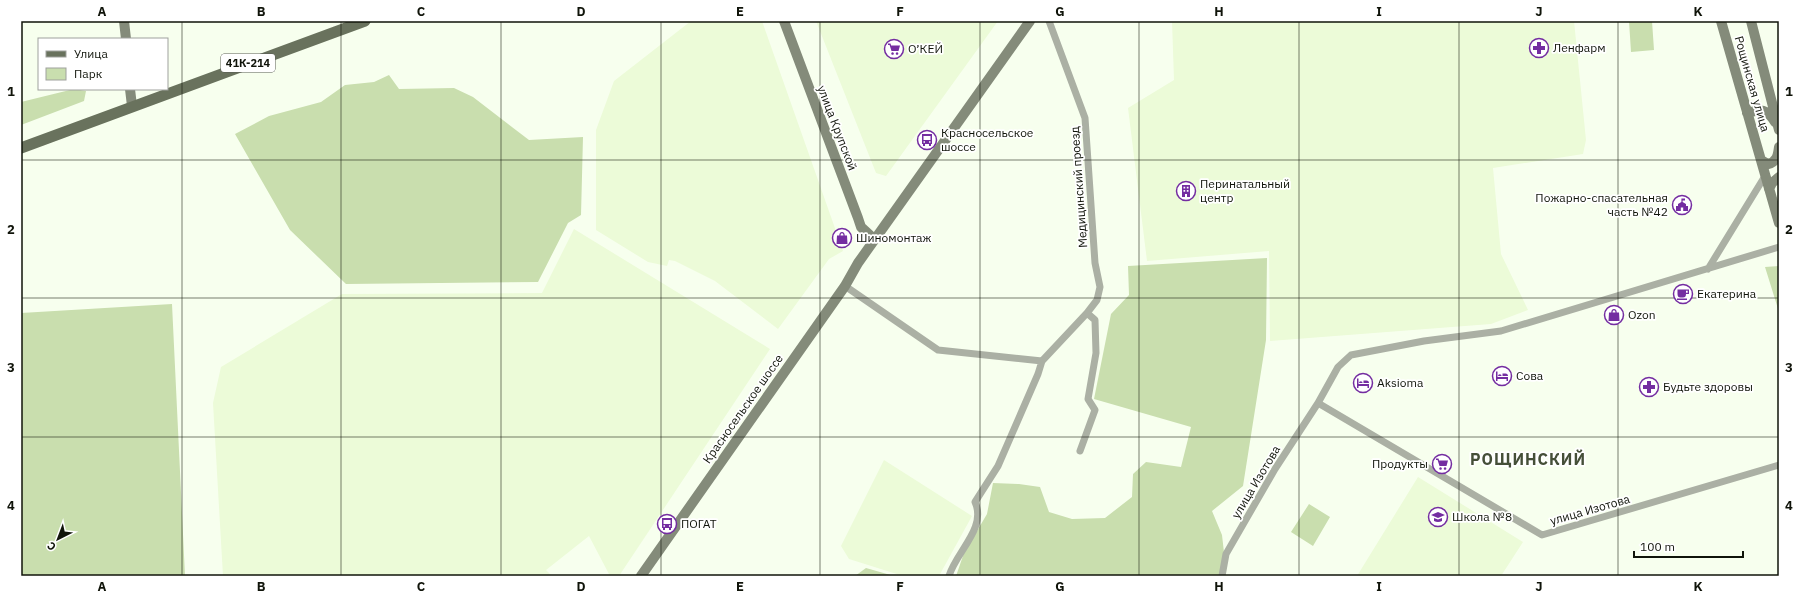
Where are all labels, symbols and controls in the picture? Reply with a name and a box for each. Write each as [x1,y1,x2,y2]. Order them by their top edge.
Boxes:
text: A [98,3,107,20]
text: B [257,3,266,20]
text: C [417,3,426,20]
text: D [576,3,586,20]
text: E [736,3,744,20]
text: F [896,3,904,20]
text: G [1055,3,1065,20]
text: H [1214,3,1224,20]
text: I [1376,3,1382,20]
text: J [1535,3,1543,20]
text: K [1693,3,1703,20]
street label: Рощинская улица [1732,34,1774,134]
pharmacy icon: Ленфарм [1528,37,1550,59]
legend [38,38,168,90]
supermarket icon: О’КЕЙ [883,38,905,60]
place label: Ленфарм [1553,40,1606,55]
place label: О’КЕЙ [908,41,943,56]
text: Улица [74,46,108,61]
road number: 41К-214 [221,54,275,72]
text: Парк [74,66,103,81]
text: 1 [7,83,15,100]
street label: улица Крупской [814,83,861,173]
text: 1 [1785,83,1793,100]
place label: Красносельское шоссе [941,125,1034,154]
street label: Медицинский проезд [1067,126,1090,248]
bus stop icon: Красносельское шоссе [916,129,938,151]
place label: Перинатальный центр [1200,176,1290,205]
building icon: Перинатальный центр [1175,180,1197,202]
place label: Пожарно-спасательная часть №42 [1535,190,1668,219]
public building icon: Пожарно-спасательная часть №42 [1671,194,1693,216]
text: 2 [7,221,15,238]
text: 2 [1785,221,1793,238]
shop icon: Шиномонтаж [831,227,853,249]
place label: Шиномонтаж [856,230,932,245]
cafe icon: Екатерина [1672,283,1694,305]
place label: Екатерина [1697,286,1757,301]
shop icon: Ozon [1603,304,1625,326]
place label: Ozon [1628,307,1655,322]
street label: Красносельское шоссе [699,351,786,466]
text: 3 [7,359,15,376]
text: 3 [1785,359,1793,376]
hotel icon: Сова [1491,365,1513,387]
place label: Сова [1516,368,1544,383]
hotel icon: Aksioma [1352,372,1374,394]
place label: Aksioma [1377,375,1424,390]
pharmacy icon: Будьте здоровы [1638,376,1660,398]
place label: Будьте здоровы [1663,379,1753,394]
street label: улица Изотова [1228,442,1284,521]
district label: РОЩИНСКИЙ [1470,449,1586,469]
supermarket icon: Продукты [1431,453,1453,475]
place label: Продукты [1372,456,1428,471]
street label: улица Изотова [1548,491,1632,528]
text: 4 [7,497,15,514]
text: 4 [1785,497,1793,514]
school or university icon: Школа №8 [1427,506,1449,528]
place label: Школа №8 [1452,509,1512,524]
bus stop icon: ПОГАТ [656,513,678,535]
place label: ПОГАТ [681,516,717,531]
north arrow [38,519,78,559]
scale bar [1634,533,1743,559]
text: С [44,539,59,554]
text: 100 m [1640,539,1675,554]
text: A [98,578,107,595]
text: B [257,578,266,595]
text: C [417,578,426,595]
text: D [576,578,586,595]
text: E [736,578,744,595]
text: F [896,578,904,595]
text: G [1055,578,1065,595]
text: H [1214,578,1224,595]
text: I [1376,578,1382,595]
text: J [1535,578,1543,595]
text: K [1693,578,1703,595]

